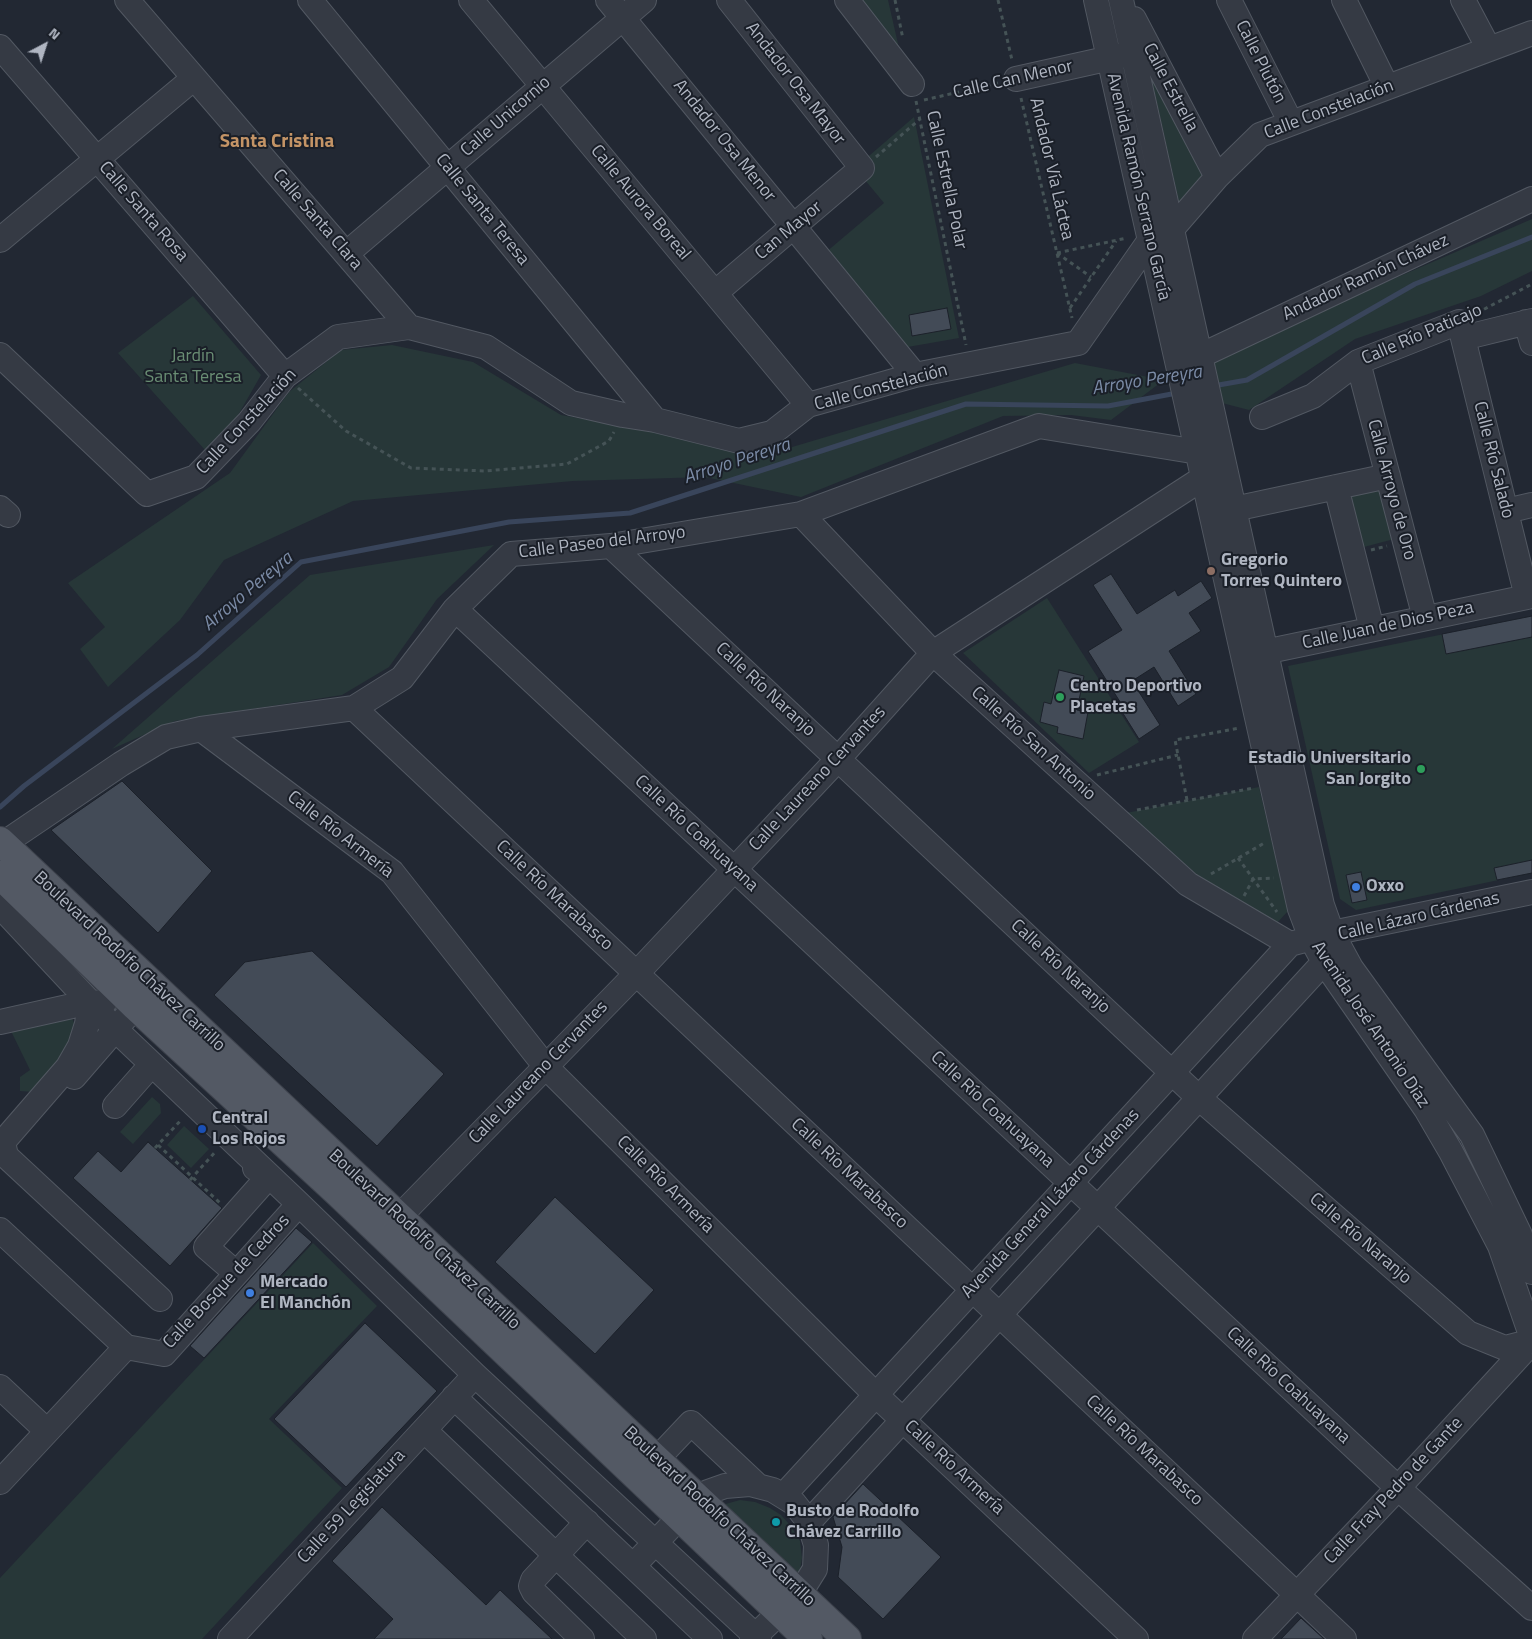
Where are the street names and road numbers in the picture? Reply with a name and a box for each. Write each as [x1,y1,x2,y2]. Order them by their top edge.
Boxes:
street label: Calle Plutón [1230,17,1290,107]
street label: Andador Osa Mayor [740,18,850,150]
street label: Calle Estrella [1138,40,1202,136]
street label: Calle Can Menor [951,56,1075,104]
street label: Avenida Ramón Serrano García [1101,71,1175,303]
street label: Calle Unicornio [457,72,555,162]
street label: Calle Constelación [1261,75,1397,145]
street label: Andador Osa Menor [668,76,780,206]
street label: Andador Vía Láctea [1024,96,1078,242]
street label: Calle Estrella Polar [921,109,971,251]
street label: Calle Aurora Boreal [585,141,695,265]
street label: Calle Santa Teresa [430,150,534,270]
street label: Calle Santa Rosa [94,157,192,267]
street label: Calle Santa Clara [267,165,367,275]
street label: Can Mayor [751,197,827,265]
street label: Andador Ramón Chávez [1280,230,1452,326]
street label: Calle Río Paticajo [1358,300,1486,370]
street label: Calle Constelación [812,360,950,416]
street label: Calle Constelación [192,365,302,479]
street label: Calle Río Salado [1468,399,1518,521]
street label: Calle Arroyo de Oro [1362,417,1420,563]
street label: Calle Paseo del Arroyo [517,522,687,564]
street label: Calle Juan de Dios Peza [1300,597,1476,655]
street label: Calle Río Naranjo [711,638,819,742]
street label: Calle Río San Antonio [966,682,1100,806]
street label: Calle Laureano Cervantes [745,702,891,856]
street label: Calle Río Coahuayana [630,771,762,897]
street label: Calle Río Armería [283,787,397,883]
street label: Calle Río Marabasco [491,836,617,956]
street label: Boulevard Rodolfo Chávez Carrillo [29,867,229,1057]
street label: Calle Lázaro Cárdenas [1336,888,1502,946]
street label: Calle Río Naranjo [1006,915,1114,1019]
street label: Avenida José Antonio Díaz [1306,938,1434,1112]
street label: Calle Laureano Cervantes [465,997,613,1149]
street label: Calle Río Coahuayana [926,1047,1058,1173]
street label: Avenida General Lázaro Cárdenas [957,1105,1145,1303]
street label: Calle Río Marabasco [786,1114,912,1234]
street label: Calle Río Armería [612,1132,718,1238]
street label: Boulevard Rodolfo Chávez Carrillo [324,1145,524,1335]
street label: Calle Río Naranjo [1305,1189,1415,1289]
street label: Calle Bosque de Cedros [159,1210,295,1354]
street label: Calle Río Coahuayana [1222,1323,1354,1449]
street label: Calle Río Marabasco [1081,1391,1207,1511]
street label: Calle Fray Pedro de Gante [1320,1413,1468,1569]
street label: Calle Río Armería [899,1416,1009,1520]
street label: Boulevard Rodolfo Chávez Carrillo [619,1422,819,1612]
street label: Calle 59 Legislatura [294,1446,410,1568]

